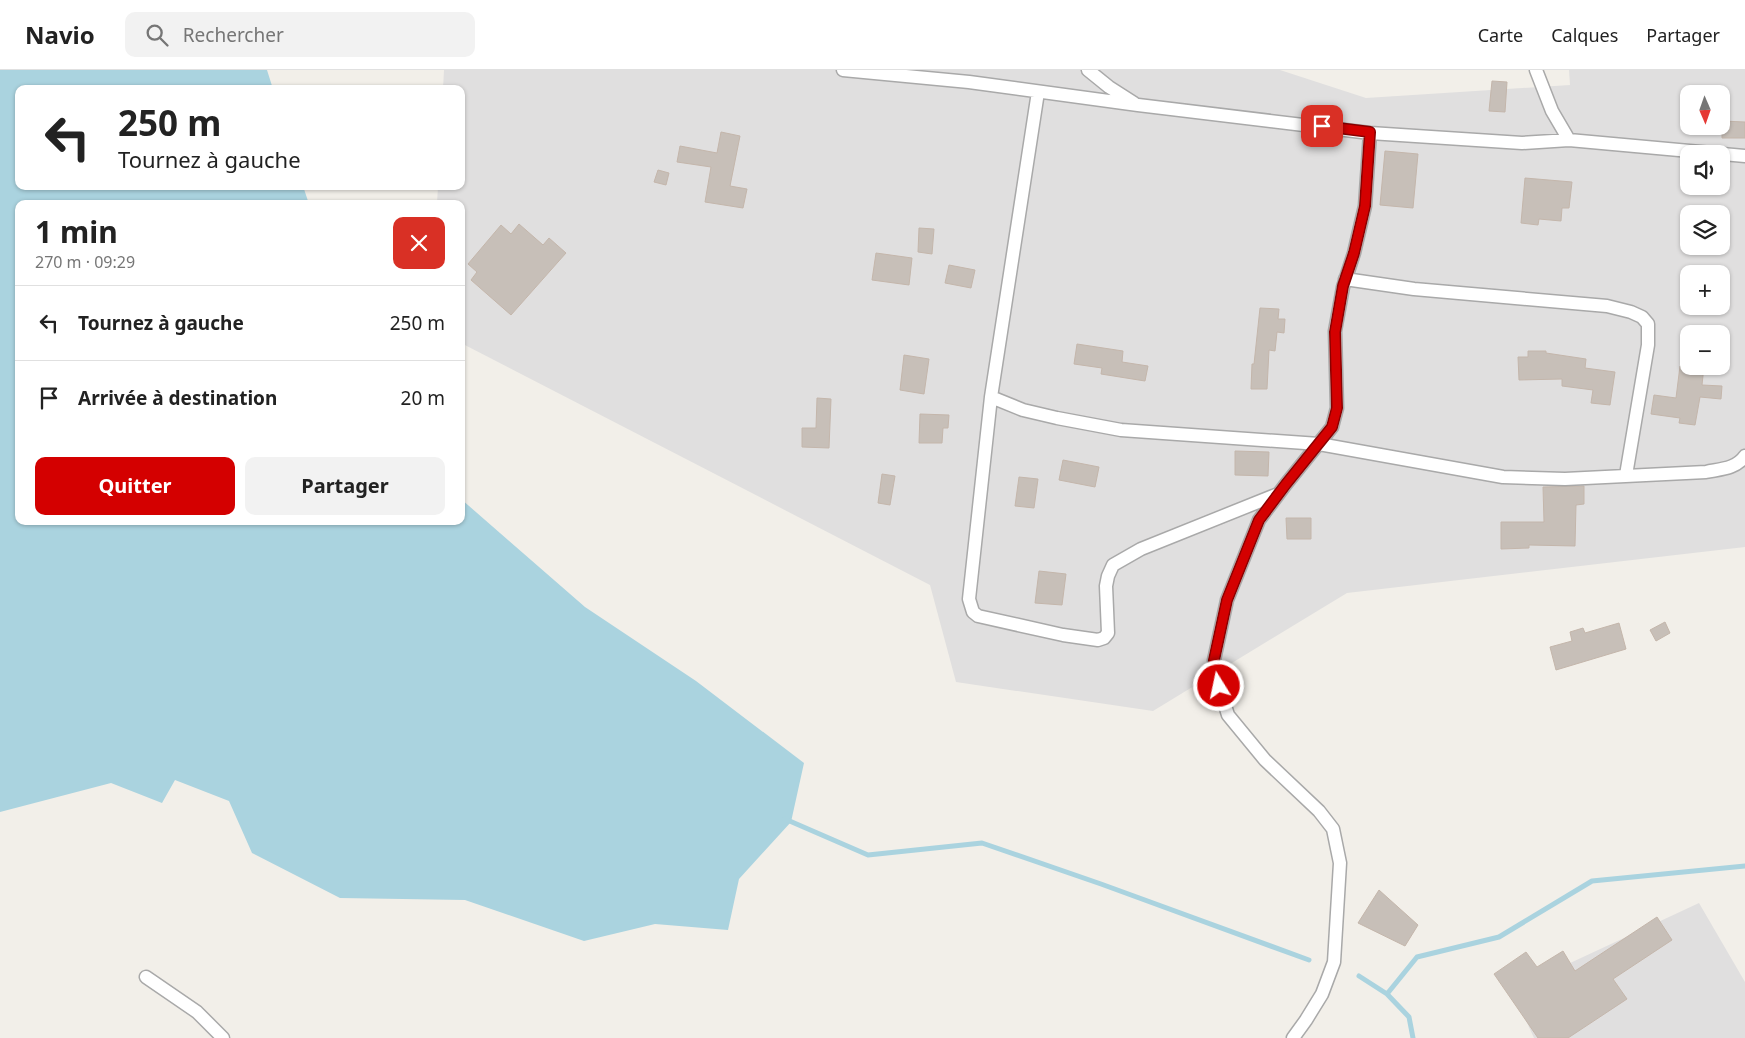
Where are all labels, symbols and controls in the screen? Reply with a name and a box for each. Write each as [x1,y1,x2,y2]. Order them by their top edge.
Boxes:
search box [125,12,475,57]
text: Navio [25,18,95,51]
icon: search [143,21,171,49]
text: Rechercher [183,22,284,48]
text: Carte [1478,23,1523,47]
text: Calques [1551,23,1618,47]
text: Partager [1646,23,1720,47]
north arrow [1680,85,1730,135]
map controls [1680,85,1730,375]
text: 250 m [118,99,221,146]
icon: left [35,105,100,170]
pin [1301,105,1343,147]
icon: arrive [1308,112,1336,140]
text: Tournez à gauche [118,144,301,174]
button: sound [1680,145,1730,195]
button: layers [1680,205,1730,255]
text: 1 min [35,211,118,252]
button: close [393,217,445,269]
text: 270 m · 09:29 [35,251,135,273]
button: + [1680,265,1730,315]
icon: left [35,309,63,337]
text: Tournez à gauche [78,310,244,336]
text: 250 m [390,310,445,336]
button: − [1680,325,1730,375]
icon: arrive [35,384,63,412]
text: Arrivée à destination [78,385,277,411]
text: 20 m [401,385,445,411]
button: Quitter [35,457,235,515]
button: Partager [245,457,445,515]
position arrow [1192,659,1244,711]

